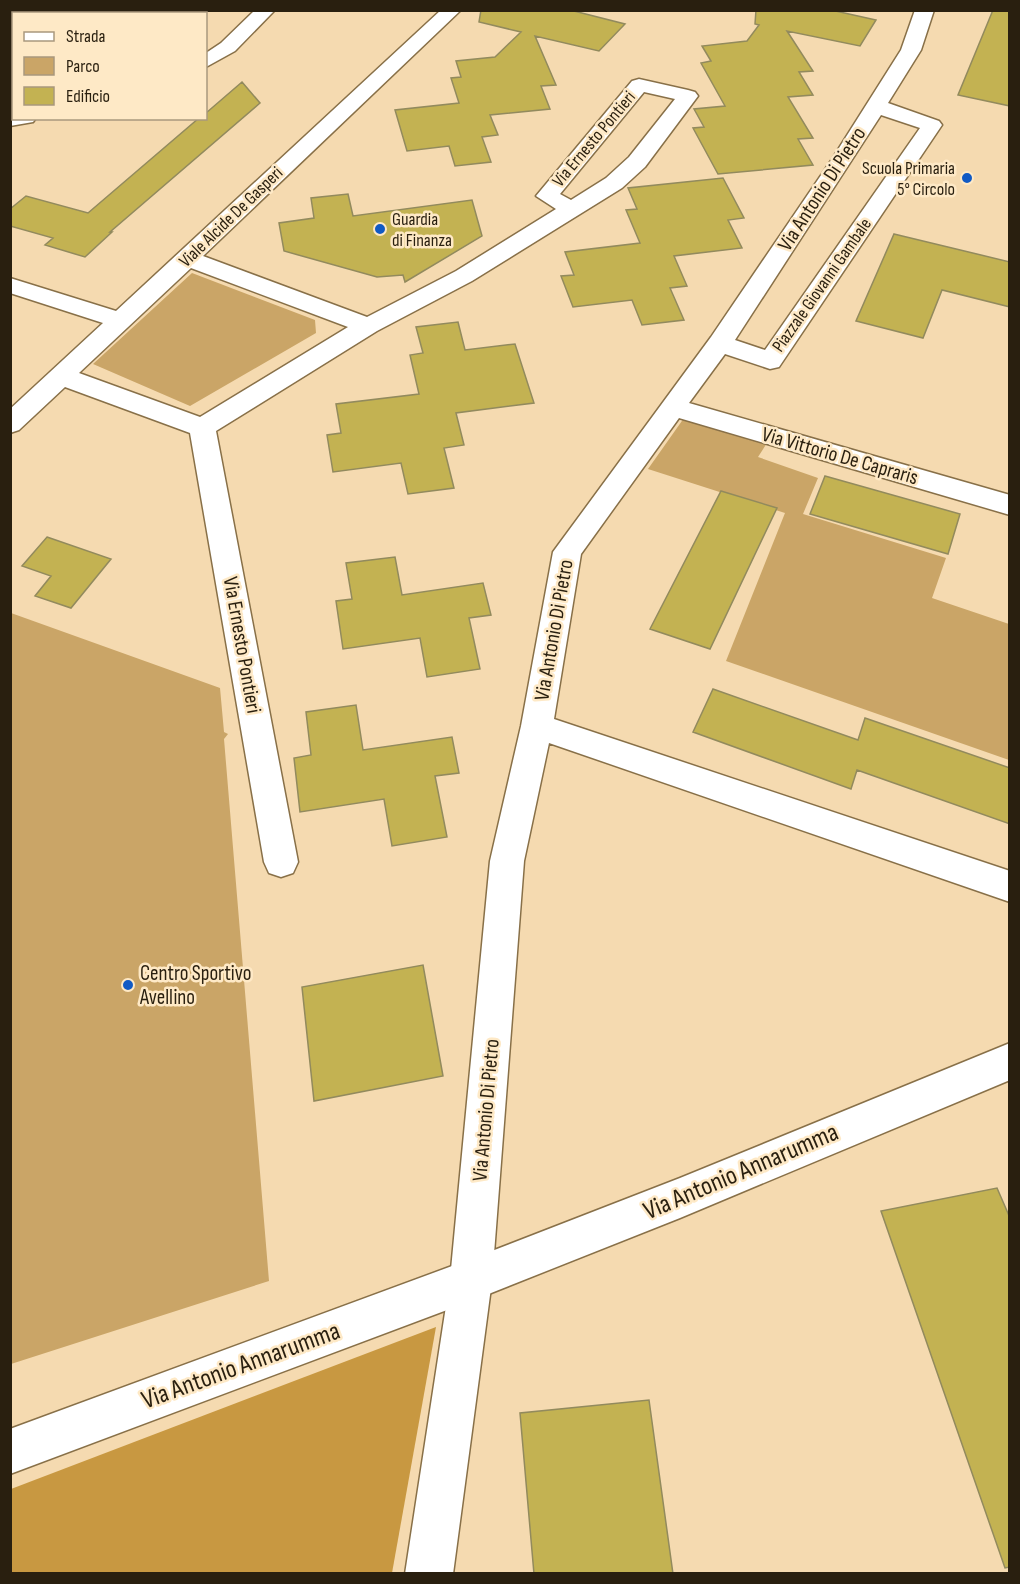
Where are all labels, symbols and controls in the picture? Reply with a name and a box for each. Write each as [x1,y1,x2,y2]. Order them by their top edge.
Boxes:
legend [12,12,207,120]
text: Strada [66,26,106,47]
text: Parco [66,56,100,77]
text: Edificio [66,86,110,107]
street label: Via Ernesto Pontieri [548,87,640,191]
street label: Via Antonio Di Pietro [773,122,871,256]
place label: Scuola Primaria 5° Circolo [862,158,955,200]
street label: Viale Alcide De Gasperi [175,162,287,272]
marker: Scuola Primaria 5° Circolo [960,171,974,185]
place label: Guardia di Finanza [392,209,452,251]
street label: Piazzale Giovanni Gambale [768,214,876,356]
marker: Guardia di Finanza [373,222,387,236]
street label: Via Vittorio De Capraris [759,422,921,490]
street label: Via Antonio Di Pietro [529,558,579,702]
street label: Via Ernesto Pontieri [218,575,266,715]
place label: Centro Sportivo Avellino [139,961,251,1010]
marker: Centro Sportivo Avellino [121,978,135,992]
street label: Via Antonio Di Pietro [467,1038,505,1182]
street label: Via Antonio Annarumma [639,1117,843,1227]
street label: Via Antonio Annarumma [138,1316,344,1416]

